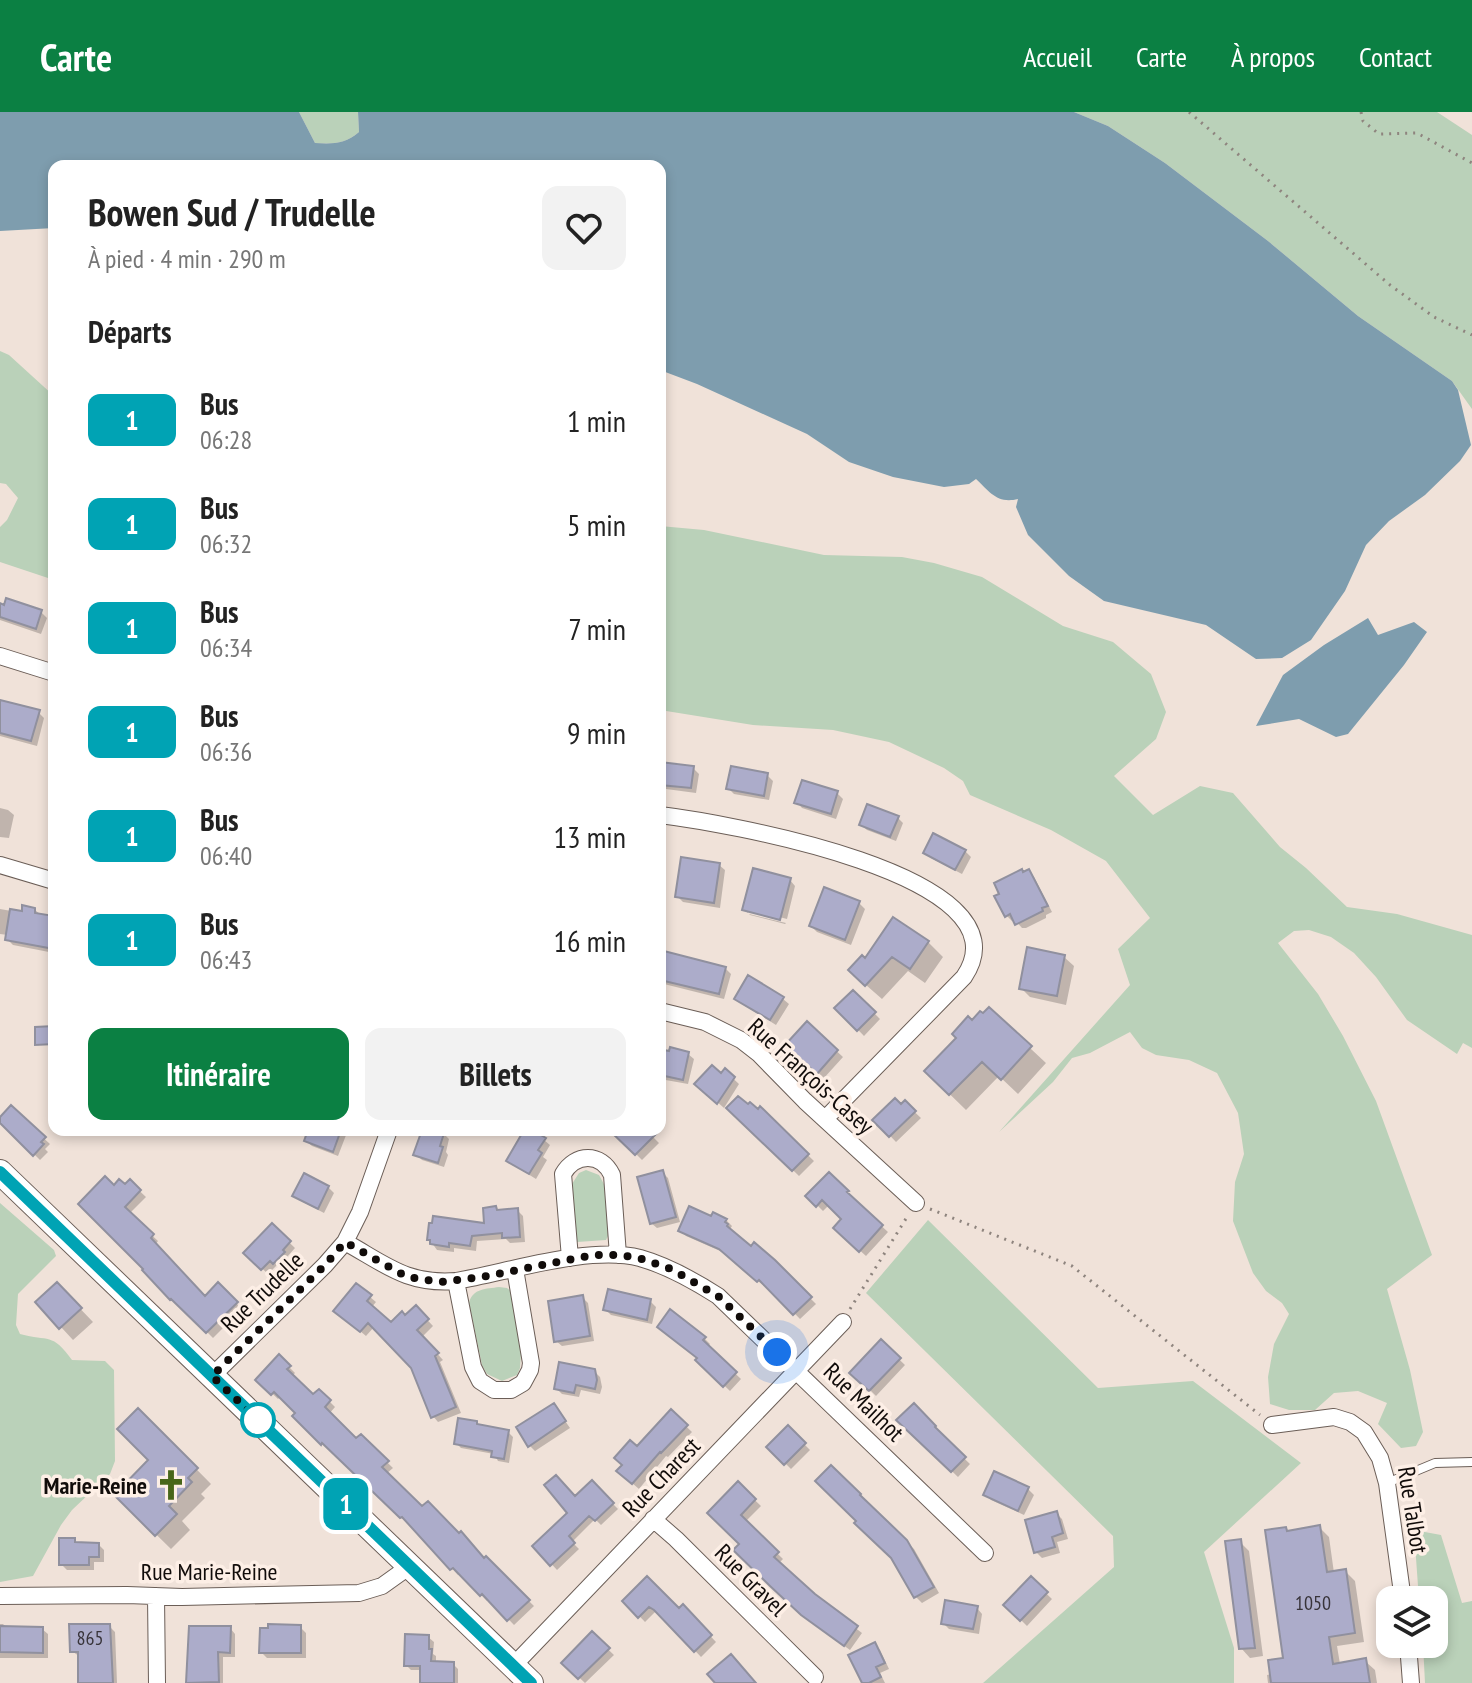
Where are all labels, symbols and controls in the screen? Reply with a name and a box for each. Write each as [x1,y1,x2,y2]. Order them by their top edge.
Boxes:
text: Carte [40,32,112,81]
text: Accueil [1023,38,1092,75]
text: Carte [1136,38,1187,75]
text: À propos [1231,38,1315,75]
text: Contact [1359,38,1432,75]
button: heart [542,186,626,270]
text: Bowen Sud / Trudelle [88,187,376,236]
text: À pied · 4 min · 290 m [88,242,286,275]
text: Départs [88,312,171,351]
text: Bus [200,384,239,423]
text: 1 [125,401,139,438]
text: 1 min [567,401,626,440]
text: 06:28 [200,423,252,456]
text: Bus [200,488,239,527]
text: 1 [125,505,139,542]
text: 5 min [567,505,626,544]
text: 06:32 [200,527,252,560]
text: Bus [200,592,239,631]
text: 1 [125,609,139,646]
text: 7 min [568,609,626,648]
text: 06:34 [200,631,252,664]
text: Bus [200,696,239,735]
text: 1 [125,713,139,750]
text: 9 min [567,713,626,752]
text: 06:36 [200,735,252,768]
text: Bus [200,800,239,839]
text: 1 [125,817,139,854]
text: 13 min [553,817,626,856]
text: 06:40 [200,839,252,872]
text: Bus [200,904,239,943]
text: 1 [125,921,139,958]
text: 16 min [553,921,626,960]
text: 06:43 [200,943,252,976]
street label: Rue François-Casey [741,1011,881,1141]
button: Itinéraire [88,1028,349,1120]
button: Billets [365,1028,626,1120]
street label: Rue Trudelle [214,1245,310,1339]
your location [757,1332,797,1372]
street label: Rue Mailhot [817,1356,911,1448]
unlabelled marker [241,1403,275,1437]
street label: Rue Charest [615,1430,707,1523]
street label: Rue Talbot [1391,1464,1435,1556]
church icon: Marie-Reine [154,1468,188,1502]
place label: Marie-Reine [43,1470,147,1501]
line badge: 1 [320,1478,372,1530]
text: 1 [339,1485,353,1522]
street label: Rue Gravel [708,1537,794,1623]
street label: Rue Marie-Reine [141,1556,277,1587]
map controls [1376,1586,1448,1658]
button: layers [1376,1586,1448,1658]
house number: 1050 [1295,1590,1331,1616]
house number: 865 [77,1625,104,1651]

